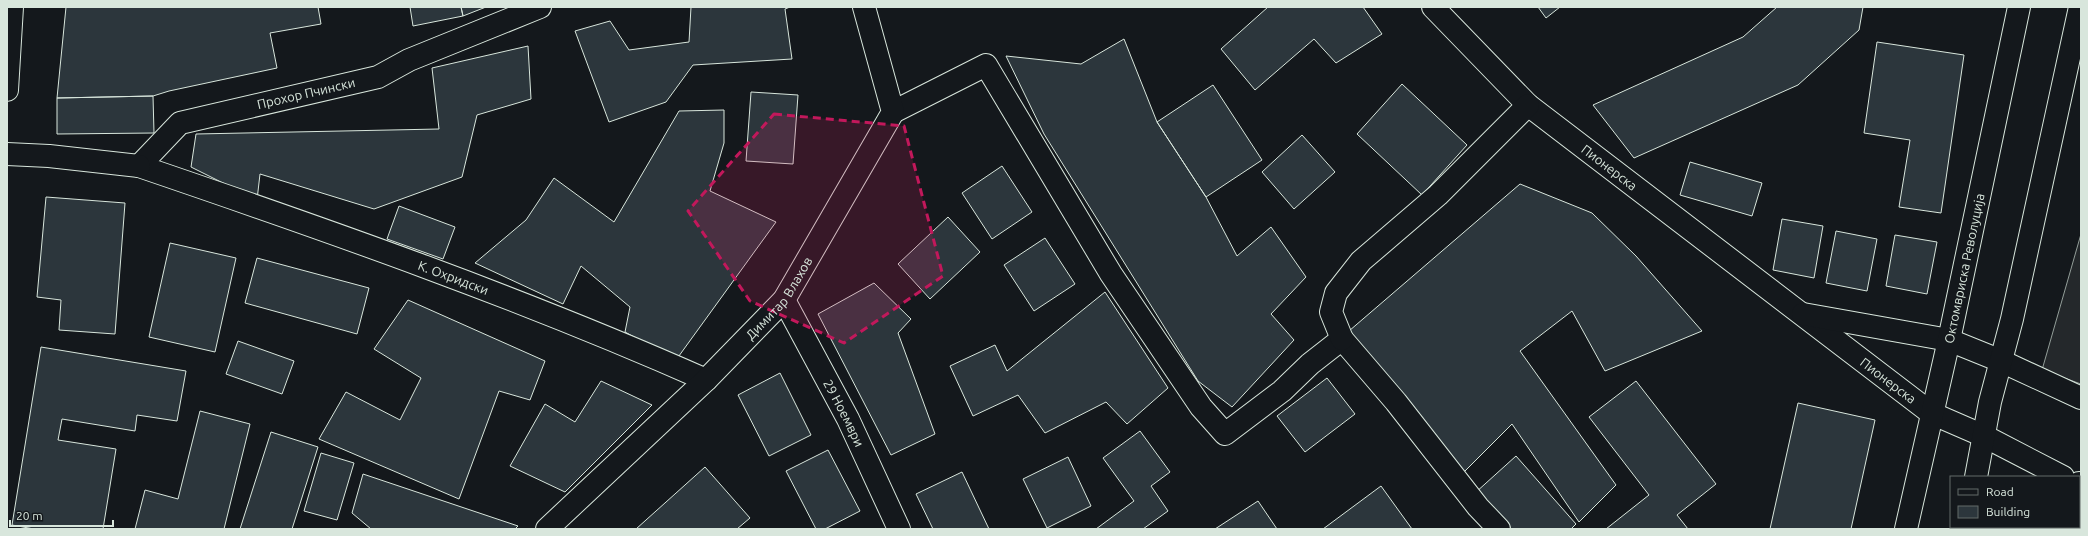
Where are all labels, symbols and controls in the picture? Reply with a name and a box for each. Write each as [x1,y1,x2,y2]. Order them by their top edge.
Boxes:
street label: Прохор Пчински [256,75,356,111]
street label: Пионерска [1579,142,1640,193]
street label: Октомвриска Револуција [1941,192,1987,345]
street label: Димитар Влахов [743,254,815,342]
street label: К. Охридски [416,258,491,297]
street label: Пионерска [1858,355,1919,406]
street label: 29 Ноември [821,377,867,449]
legend [1950,476,2080,528]
text: Road [1986,485,2014,498]
scale bar [10,502,113,528]
text: Building [1986,505,2030,518]
text: 20 m [16,509,43,522]

